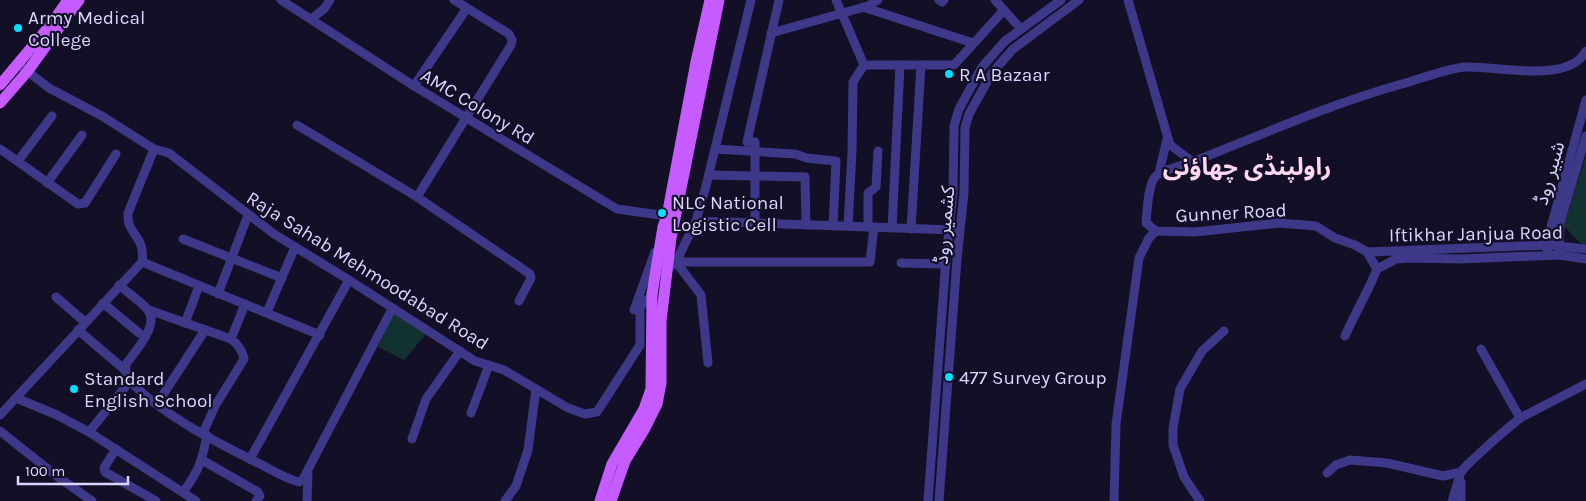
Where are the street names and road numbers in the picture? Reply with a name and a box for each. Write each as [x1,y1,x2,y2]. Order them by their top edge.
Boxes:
street label: AMC Colony Rd [417,64,538,149]
street label: شبیر روڈ [1530,139,1570,208]
street label: کشمیر روڈ [931,184,959,265]
street label: Raja Sahab Mehmoodabad Road [242,187,493,355]
street label: Gunner Road [1175,199,1287,227]
street label: Iftikhar Janjua Road [1389,221,1563,247]

